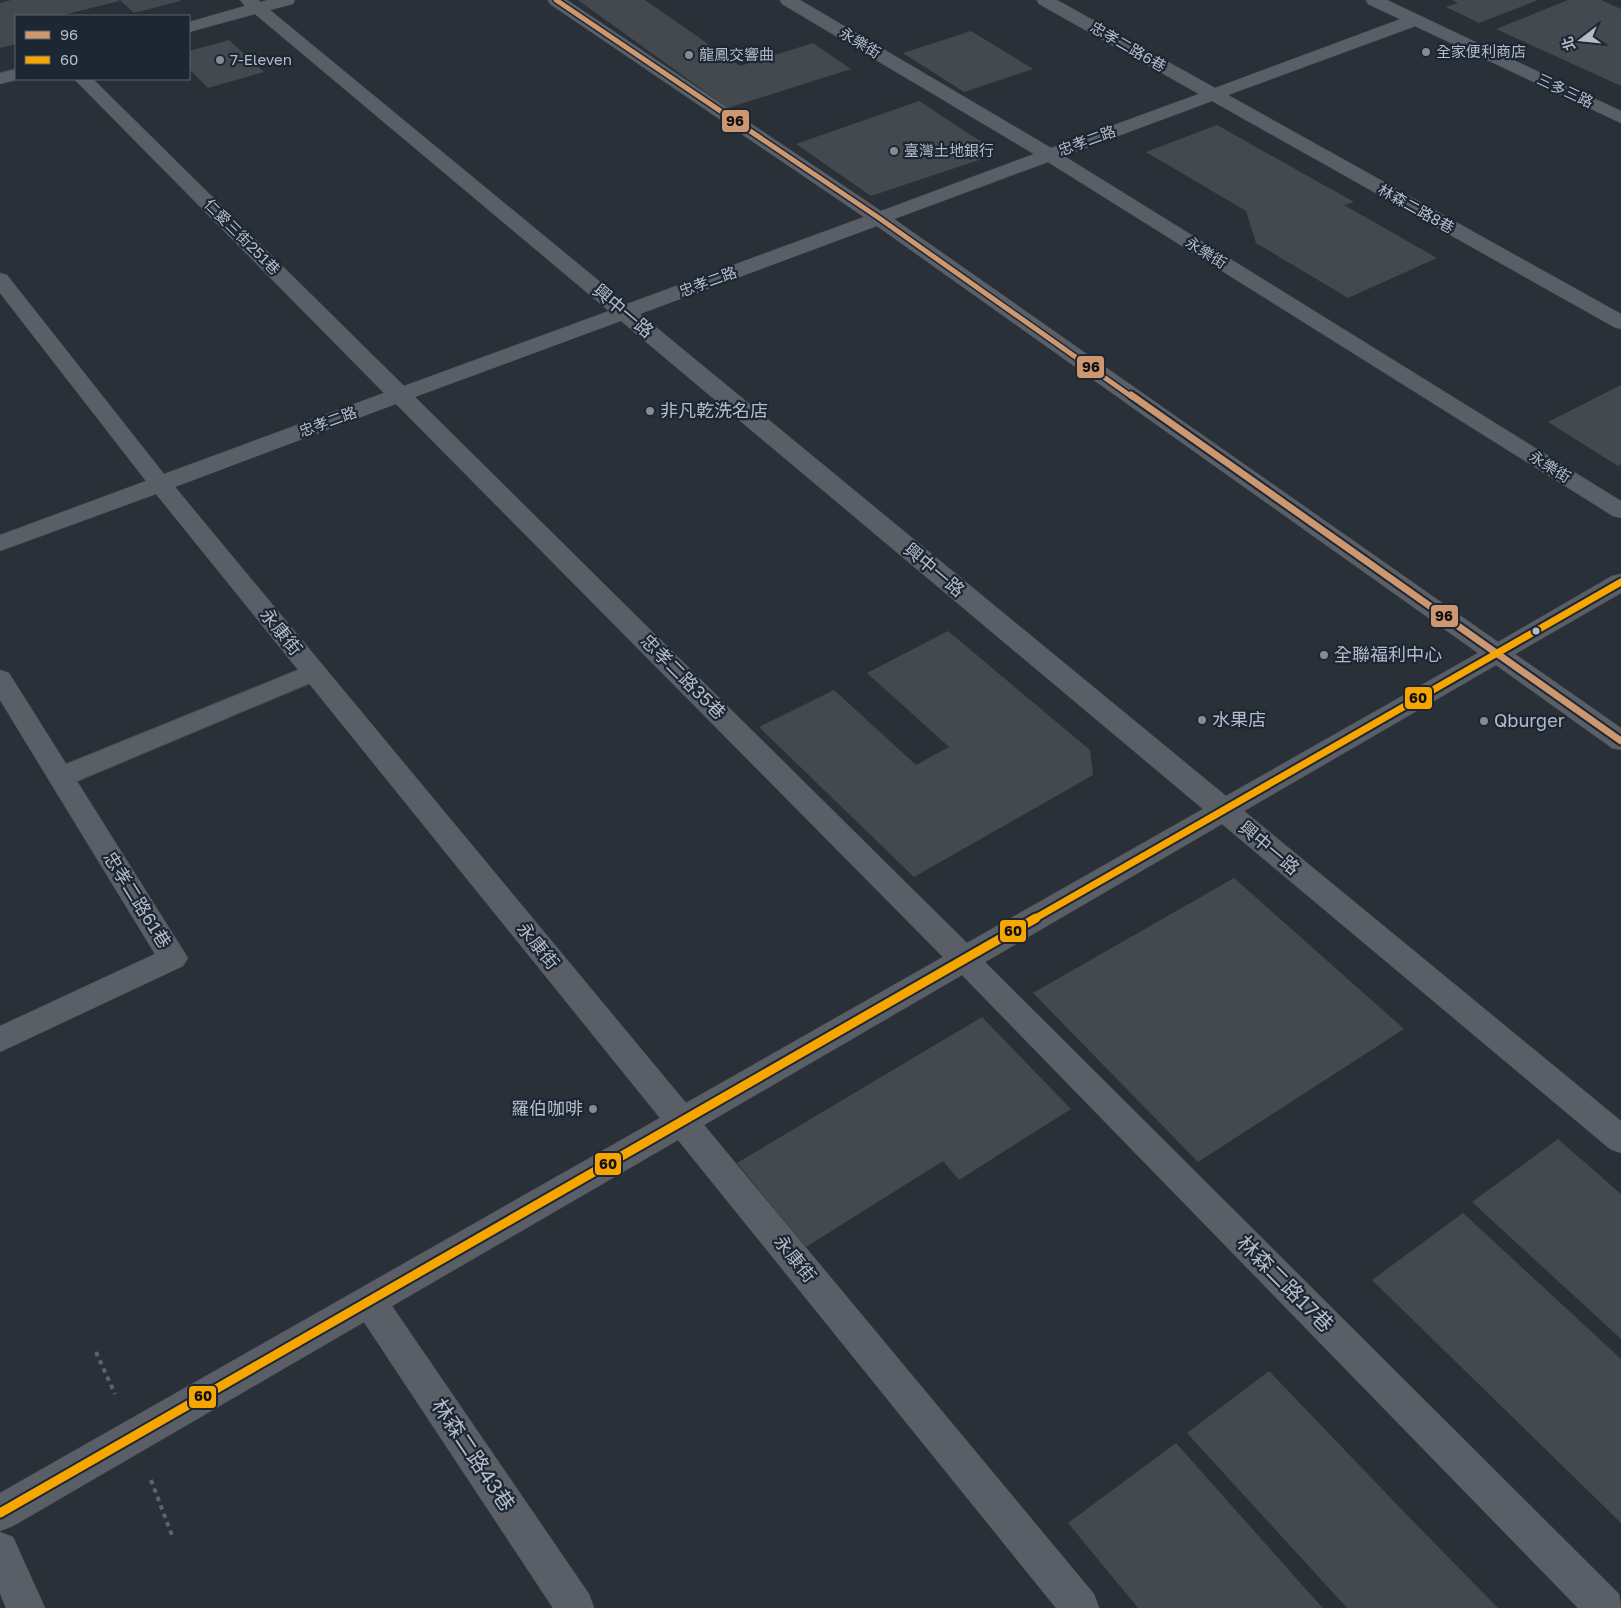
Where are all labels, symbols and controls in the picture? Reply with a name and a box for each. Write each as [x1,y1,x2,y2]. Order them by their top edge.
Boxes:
legend [15,15,190,80]
north arrow [1556,15,1606,65]
street label: 忠孝二路6巷 [1088,17,1169,75]
street label: 永樂街 [837,23,884,61]
text: 96 [60,25,78,43]
text: 北 [1558,35,1578,53]
place label: 全家便利商店 [1436,42,1526,60]
place label: 龍鳳交響曲 [699,45,774,63]
marker: 全家便利商店 [1420,46,1432,58]
marker: 龍鳳交響曲 [683,49,695,61]
text: 60 [60,50,78,68]
place label: 7-Eleven [230,50,292,68]
marker: 7-Eleven [214,54,226,66]
street label: 三多三路 [1534,69,1596,111]
line badge: 96 [721,109,750,133]
text: 96 [726,112,744,129]
street label: 忠孝二路 [1055,121,1118,159]
place label: 臺灣土地銀行 [904,141,994,159]
marker: 臺灣土地銀行 [888,145,900,157]
street label: 林森二路8巷 [1375,180,1458,236]
street label: 仁愛三街251巷 [201,195,284,278]
street label: 永樂街 [1183,233,1230,272]
street label: 忠孝二路 [676,262,739,300]
street label: 興中一路 [589,279,658,342]
line badge: 96 [1076,355,1105,379]
text: 96 [1082,358,1100,375]
place label: 非凡乾洗名店 [660,399,768,421]
street label: 忠孝二路 [296,402,359,440]
marker: 非凡乾洗名店 [644,405,656,417]
street label: 永樂街 [1527,447,1574,486]
street label: 興中一路 [900,538,969,601]
street label: 永康街 [256,603,307,659]
line badge: 96 [1430,604,1459,628]
text: 96 [1435,607,1453,624]
unlabelled marker [1531,626,1541,636]
street label: 忠孝二路35巷 [637,629,731,723]
place label: 全聯福利中心 [1334,643,1442,665]
marker: 全聯福利中心 [1318,649,1330,661]
line badge: 60 [1404,686,1433,710]
text: 60 [1409,689,1427,706]
place label: 水果店 [1212,708,1266,730]
place label: Qburger [1494,709,1565,731]
marker: 水果店 [1196,714,1208,726]
marker: Qburger [1478,715,1490,727]
street label: 興中一路 [1235,816,1304,879]
street label: 忠孝二路61巷 [99,847,176,952]
street label: 永康街 [513,917,564,973]
line badge: 60 [999,919,1027,943]
text: 60 [1004,922,1022,939]
place label: 羅伯咖啡 [511,1097,583,1119]
marker: 羅伯咖啡 [587,1103,599,1115]
line badge: 60 [594,1152,622,1176]
text: 60 [599,1155,617,1172]
street label: 林森二路17巷 [1232,1229,1340,1337]
street label: 永康街 [770,1230,821,1286]
line badge: 60 [188,1385,217,1409]
text: 60 [194,1387,212,1404]
street label: 林森二路43巷 [427,1393,521,1516]

